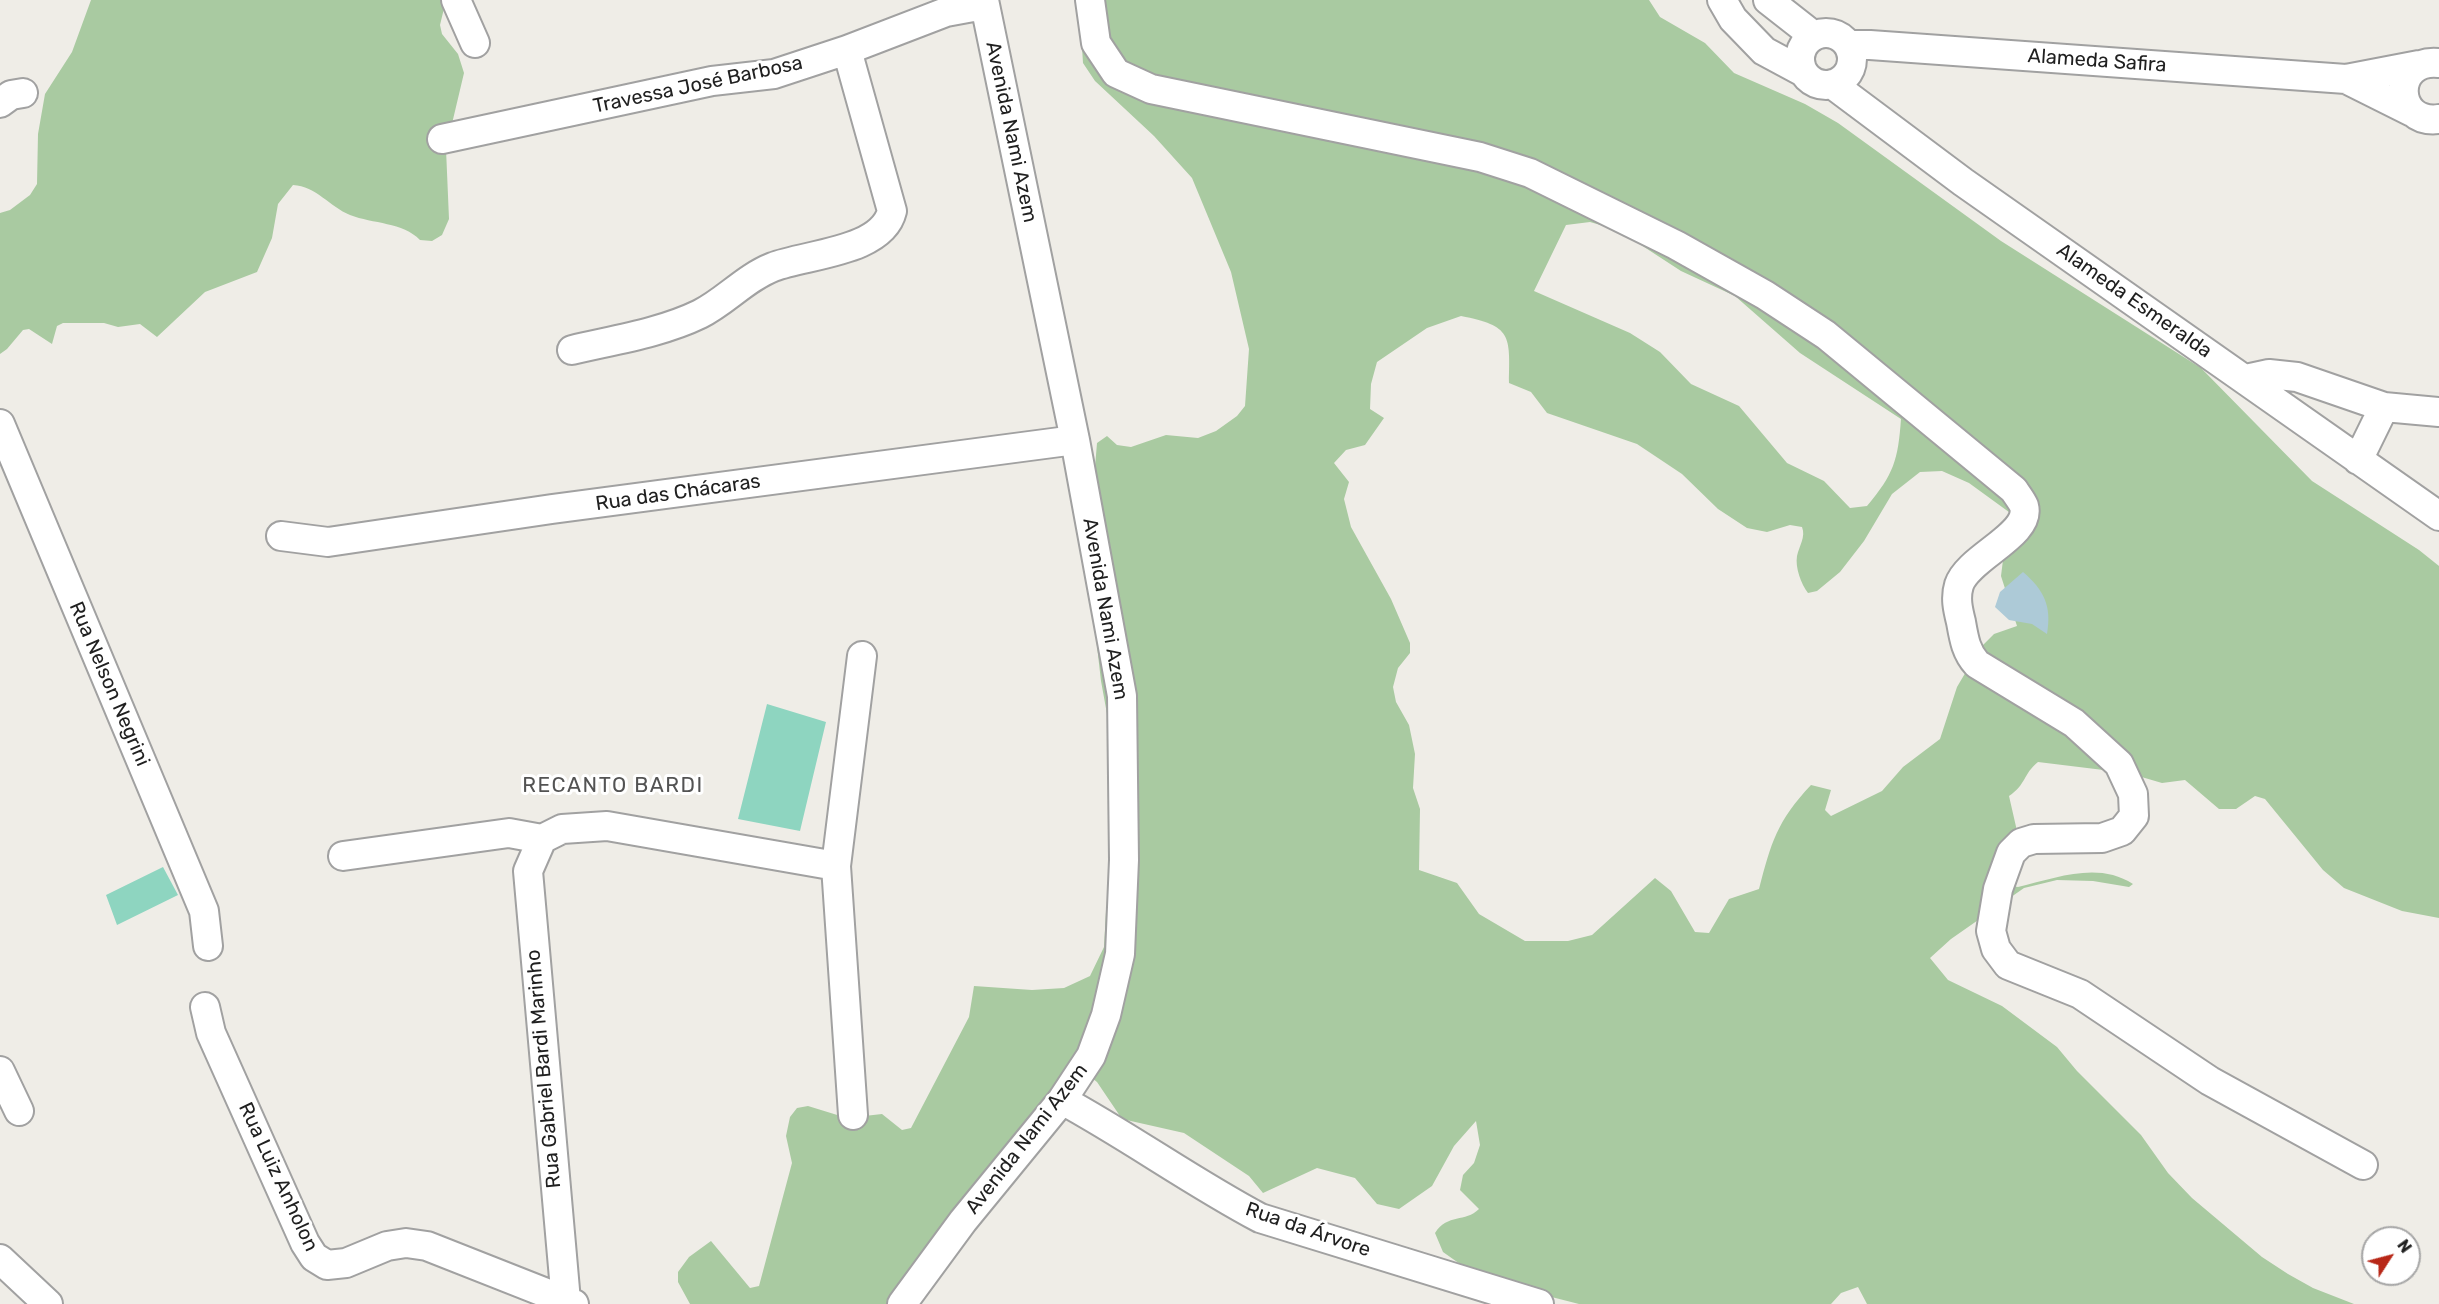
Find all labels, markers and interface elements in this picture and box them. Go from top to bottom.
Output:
street label: Avenida Nami Azem [980,39,1042,225]
street label: Alameda Safira [2027,44,2167,78]
street label: Travessa José Barbosa [591,51,805,119]
street label: Alameda Esmeralda [2052,238,2216,364]
street label: Rua das Chácaras [594,470,762,516]
street label: Avenida Nami Azem [1077,516,1133,702]
street label: Rua Nelson Negrini [64,598,154,770]
district label: RECANTO BARDI [522,773,704,799]
street label: Rua Gabriel Bardi Marinho [522,949,566,1189]
street label: Avenida Nami Azem [961,1059,1093,1219]
street label: Rua Luiz Anholon [233,1099,323,1255]
street label: Rua da Árvore [1242,1197,1374,1263]
north arrow [2361,1226,2421,1286]
text: N [2393,1236,2415,1257]

